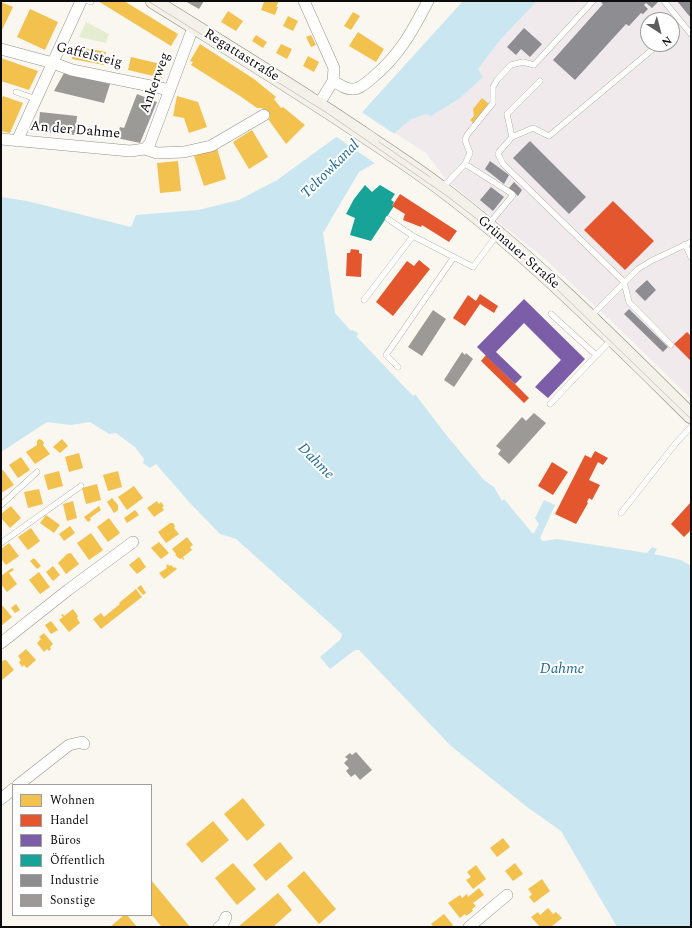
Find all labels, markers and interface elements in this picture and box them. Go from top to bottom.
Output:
north arrow [640,12,680,52]
street label: Regattastraße [200,26,282,86]
text: N [658,32,675,51]
street label: Gaffelsteig [54,40,124,72]
street label: Ankerweg [137,50,175,116]
street label: An der Dahme [29,119,121,143]
water label: Teltowkanal [298,137,364,203]
street label: Grünauer Straße [474,213,562,293]
water label: Dahme [293,440,337,484]
water label: Dahme [540,661,584,679]
legend [12,784,152,916]
text: Wohnen [50,791,95,810]
text: Handel [50,811,89,830]
text: Büros [50,831,81,850]
text: Öffentlich [50,851,105,870]
text: Industrie [50,871,99,890]
text: Sonstige [50,891,95,910]

